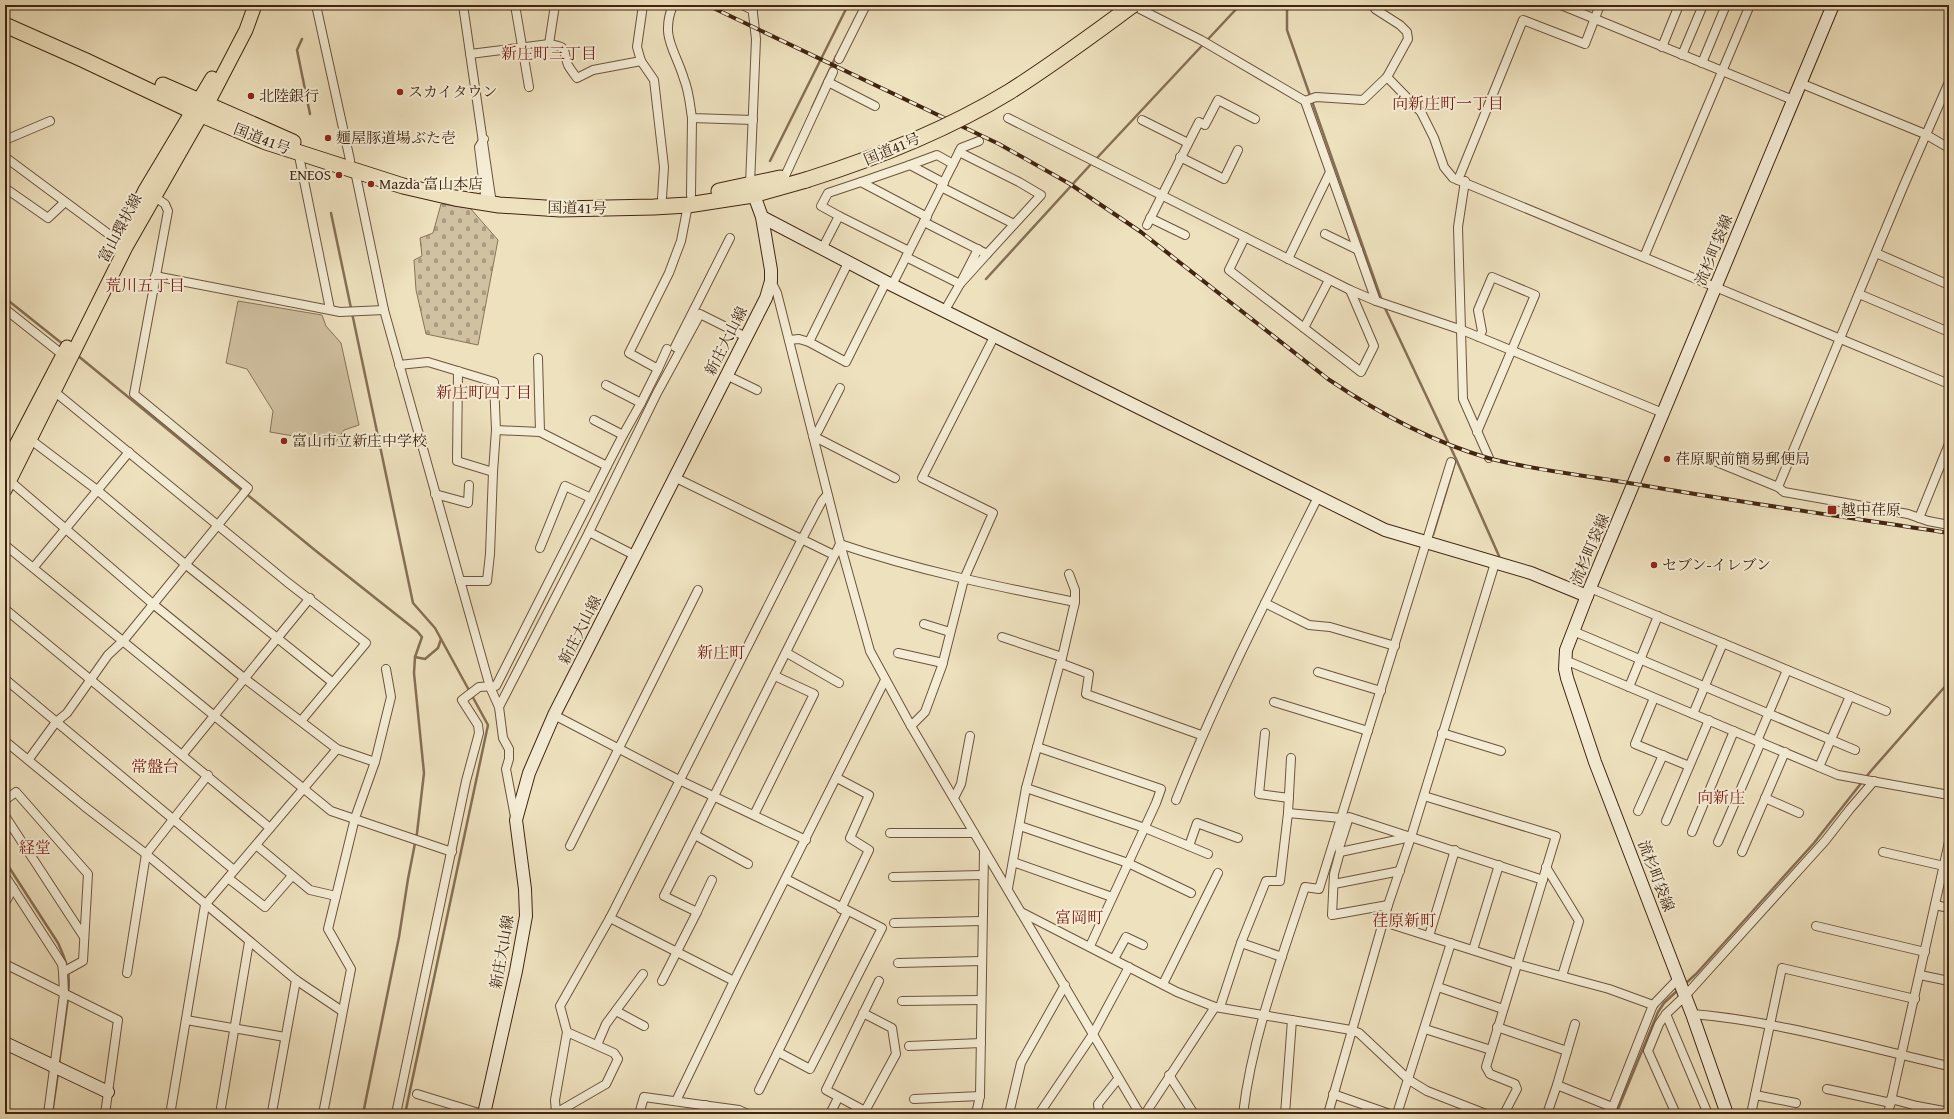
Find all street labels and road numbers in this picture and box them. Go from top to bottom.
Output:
street label: 国道41号 [231,118,294,159]
street label: 国道41号 [860,127,923,170]
street label: 富山環状線 [93,190,146,266]
street label: 国道41号 [547,196,607,219]
street label: 流杉町袋線 [1690,211,1737,289]
street label: 新庄大山線 [699,303,752,379]
street label: 流杉町袋線 [1565,510,1614,587]
street label: 新庄大山線 [553,592,606,668]
street label: 流杉町袋線 [1633,837,1680,915]
street label: 新庄大山線 [485,913,518,991]

